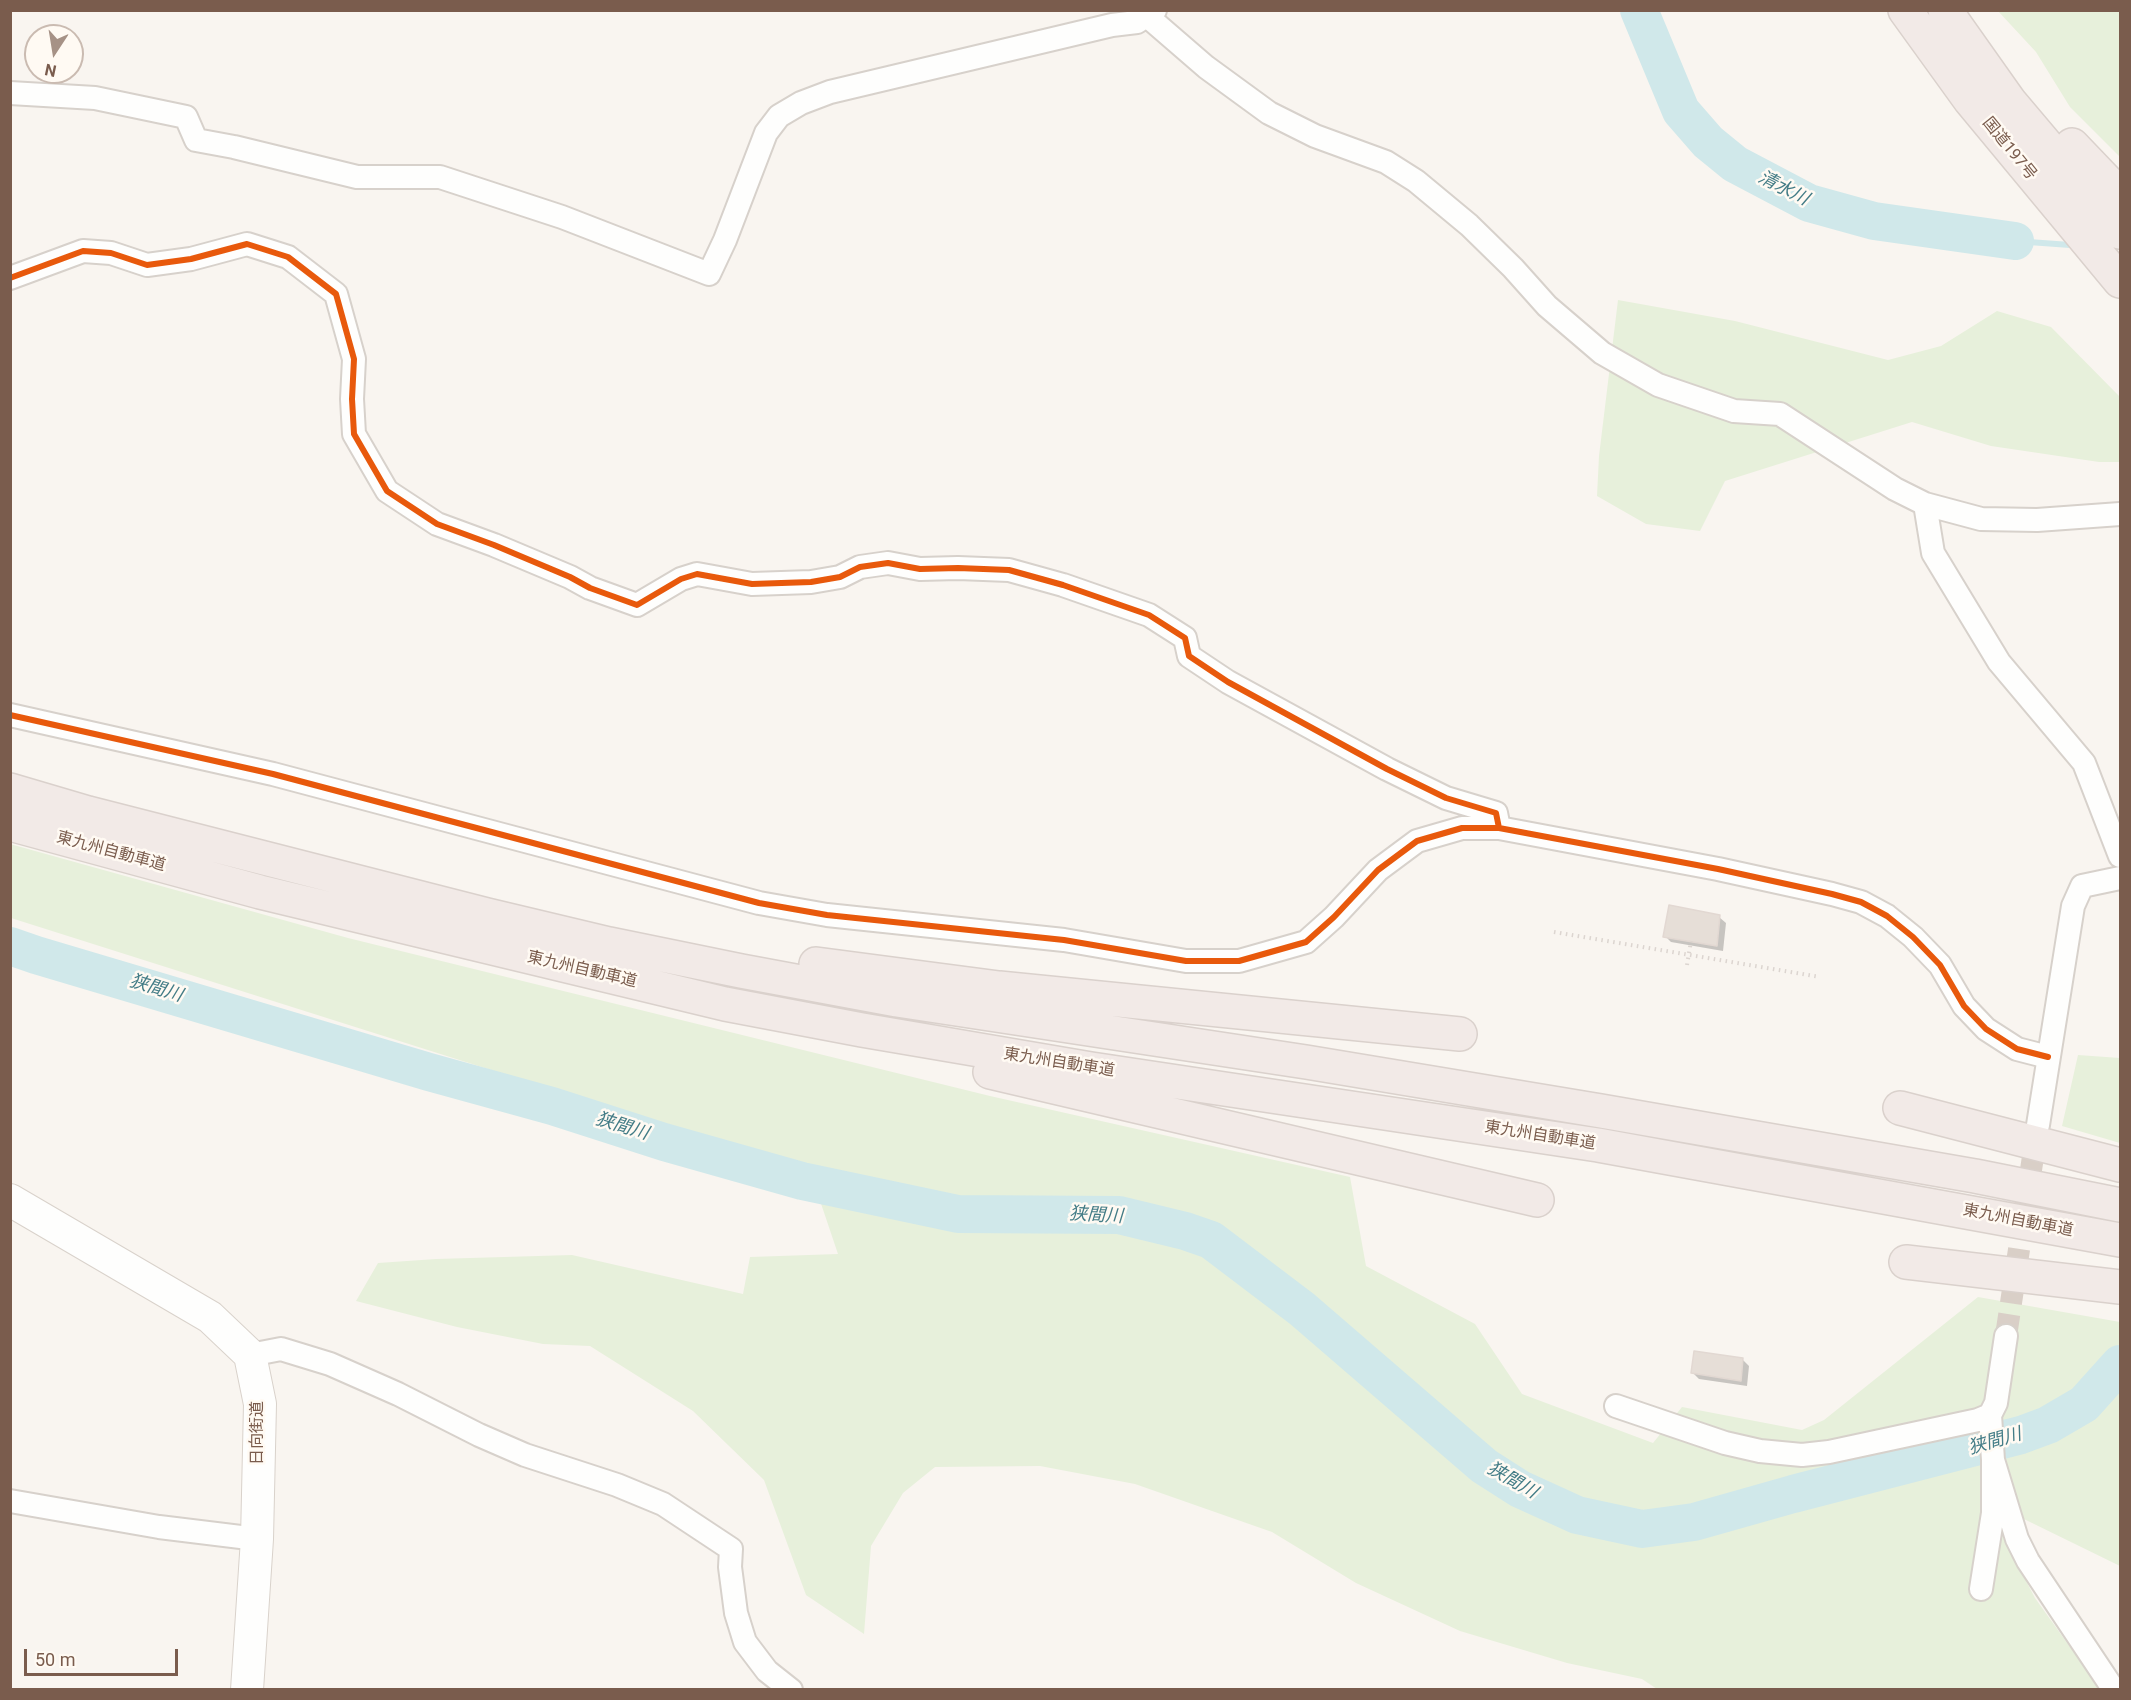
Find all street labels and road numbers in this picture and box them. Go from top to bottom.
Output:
street label: 国道197号 [1978,114,2040,184]
street label: 東九州自動車道 [54,828,168,876]
street label: 東九州自動車道 [525,948,639,992]
street label: 東九州自動車道 [1002,1045,1116,1081]
street label: 東九州自動車道 [1483,1118,1597,1154]
street label: 東九州自動車道 [1961,1201,2075,1241]
street label: 日向街道 [248,1401,268,1465]

